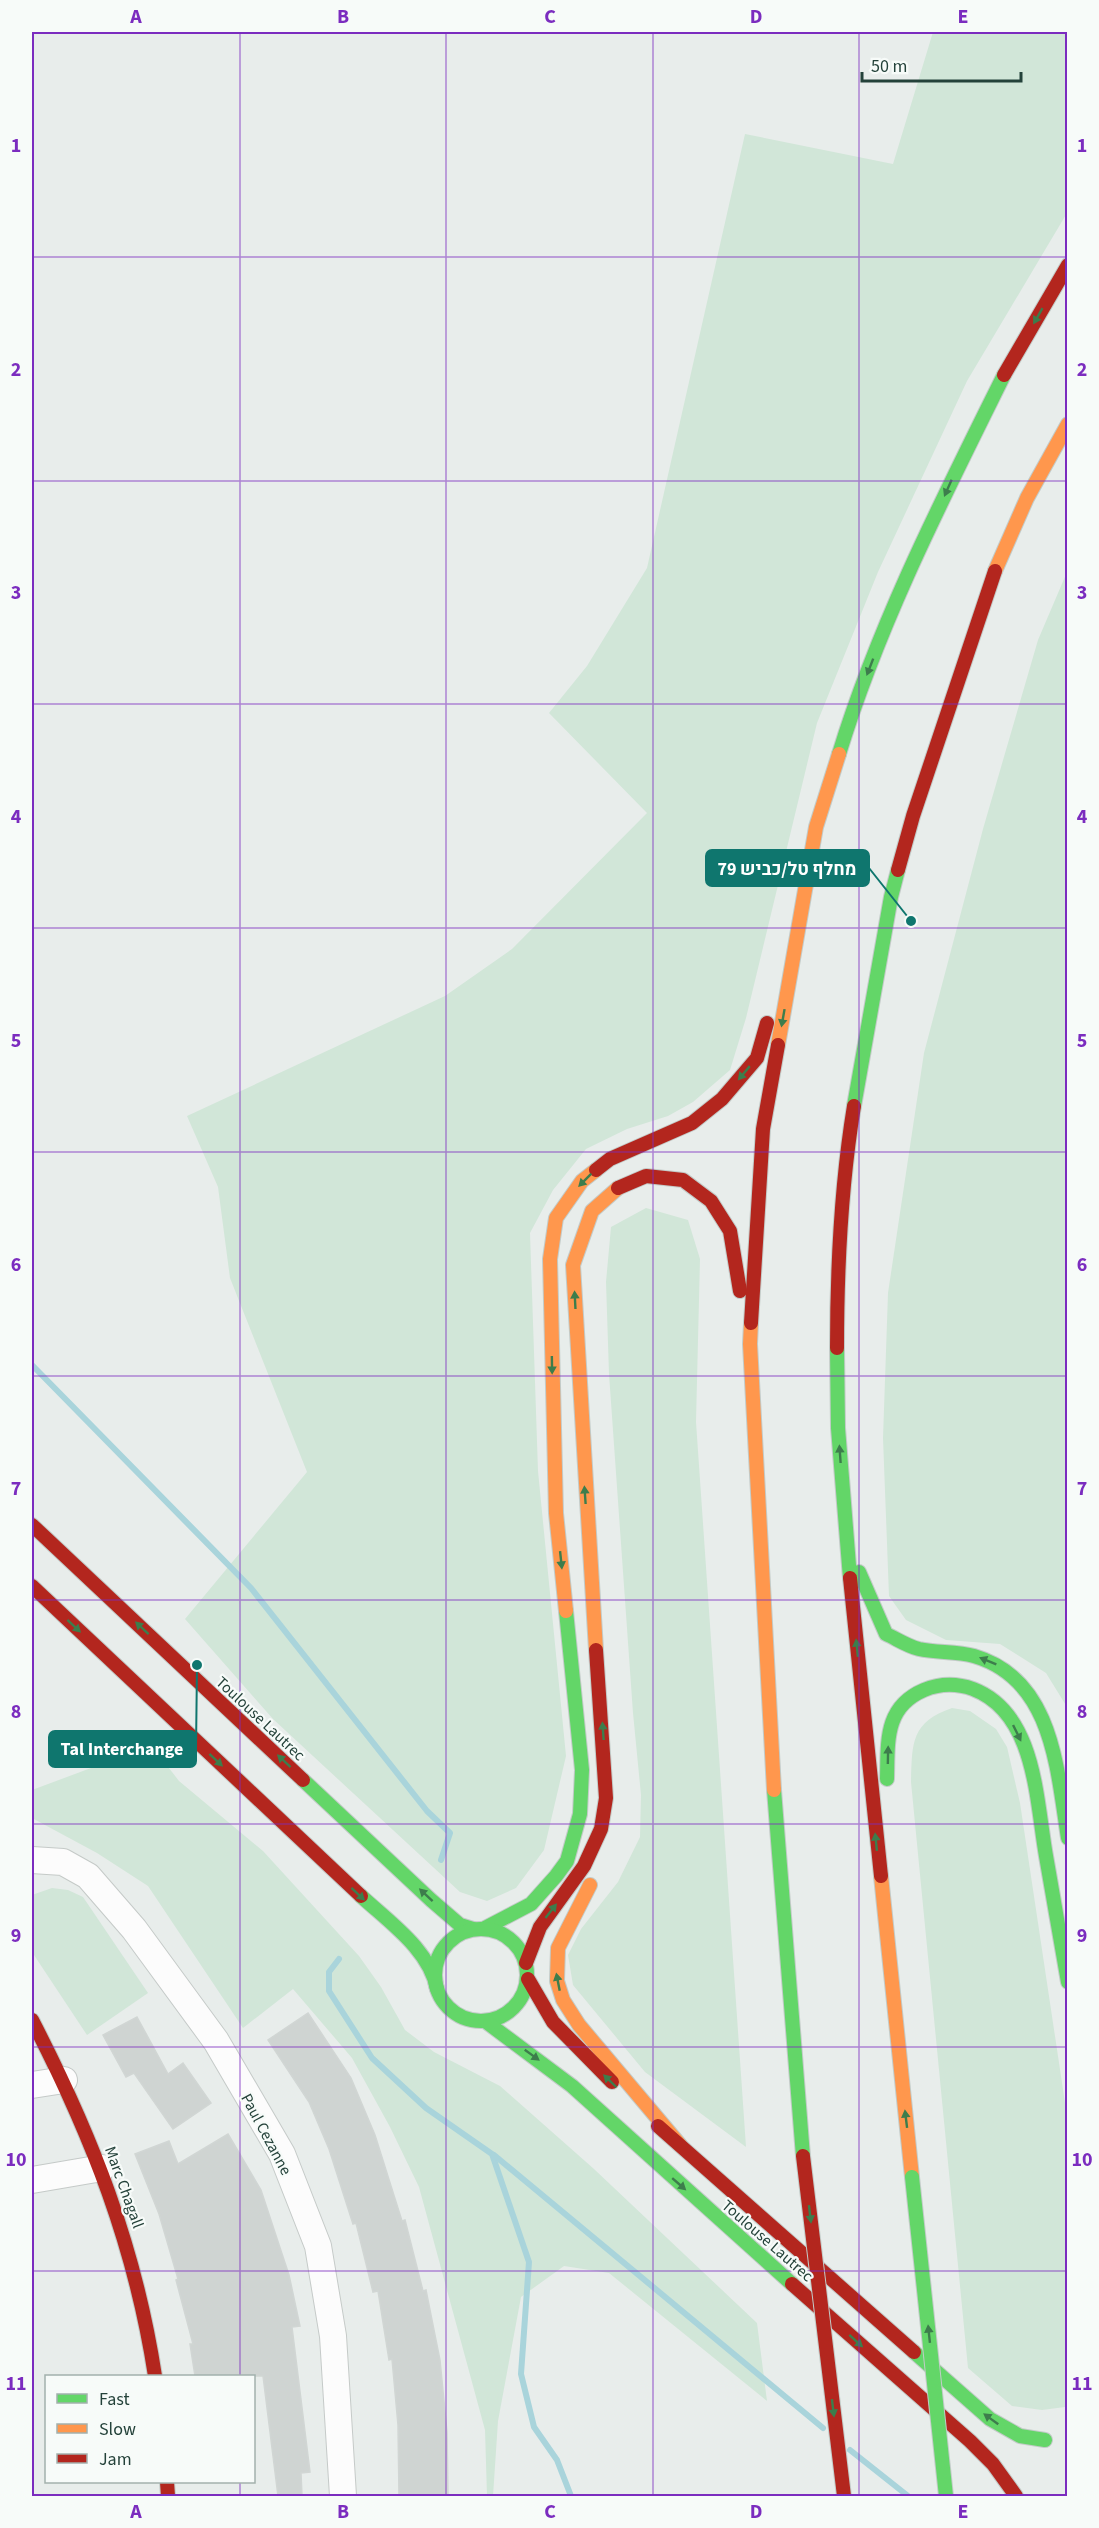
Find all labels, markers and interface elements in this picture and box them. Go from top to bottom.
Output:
text: A [129,3,142,31]
text: B [337,3,349,31]
text: C [544,3,556,31]
text: D [750,3,762,31]
text: E [958,3,968,31]
scale bar [862,45,1021,83]
text: 50 m [871,54,907,79]
text: 1 [11,132,21,160]
text: 1 [1077,132,1087,160]
one-way arrow [1033,308,1043,325]
text: 2 [11,356,21,384]
text: 2 [1077,356,1087,384]
one-way arrow [943,480,953,498]
text: 3 [11,579,21,607]
text: 3 [1077,579,1087,607]
one-way arrow [865,658,874,676]
text: 4 [11,803,22,831]
text: 4 [1077,803,1088,831]
callout: מחלף טל/כביש 79 [706,850,869,886]
text: מחלף טל/כביש 79 [717,857,857,882]
one-way arrow [778,1009,787,1028]
text: 5 [11,1027,21,1055]
text: 5 [1077,1027,1087,1055]
one-way arrow [738,1065,751,1080]
one-way arrow [578,1173,592,1187]
text: 6 [11,1251,21,1279]
text: 6 [1077,1251,1087,1279]
one-way arrow [570,1291,579,1310]
one-way arrow [547,1355,557,1374]
one-way arrow [835,1444,844,1463]
text: 7 [11,1475,21,1503]
text: 7 [1077,1475,1087,1503]
one-way arrow [580,1485,590,1504]
one-way arrow [556,1550,566,1569]
one-way arrow [67,1619,81,1633]
one-way arrow [134,1621,149,1635]
one-way arrow [852,1638,862,1657]
one-way arrow [979,1656,997,1665]
street label: Toulouse Lautrec [211,1672,310,1766]
text: 8 [11,1698,21,1726]
text: 8 [1077,1698,1087,1726]
one-way arrow [598,1722,608,1741]
one-way arrow [1013,1724,1022,1741]
callout: Tal Interchange [49,1731,196,1767]
text: Tal Interchange [61,1737,183,1762]
one-way arrow [883,1746,893,1765]
one-way arrow [209,1753,224,1767]
one-way arrow [277,1755,291,1769]
one-way arrow [871,1832,881,1851]
one-way arrow [351,1886,365,1900]
one-way arrow [418,1888,433,1902]
one-way arrow [545,1903,557,1918]
text: 9 [11,1922,21,1950]
text: 9 [1077,1922,1087,1950]
one-way arrow [553,1972,562,1991]
one-way arrow [525,2049,540,2061]
one-way arrow [603,2074,617,2088]
street label: Paul Cezanne [235,2090,297,2179]
one-way arrow [901,2110,910,2129]
street label: Marc Chagall [99,2143,149,2231]
text: 10 [5,2146,27,2174]
text: 10 [1071,2146,1093,2174]
one-way arrow [671,2177,686,2190]
street label: Toulouse Lautrec [717,2195,818,2287]
one-way arrow [805,2205,815,2224]
one-way arrow [924,2324,934,2343]
one-way arrow [849,2334,864,2348]
text: 11 [5,2370,27,2398]
text: 11 [1071,2370,1093,2398]
legend [45,2375,255,2483]
text: Fast [99,2387,130,2412]
one-way arrow [828,2398,838,2417]
one-way arrow [984,2413,1000,2425]
text: Slow [99,2417,136,2442]
text: Jam [99,2447,132,2472]
text: A [129,2498,142,2526]
text: B [337,2498,349,2526]
text: C [544,2498,556,2526]
text: D [750,2498,762,2526]
text: E [958,2498,968,2526]

